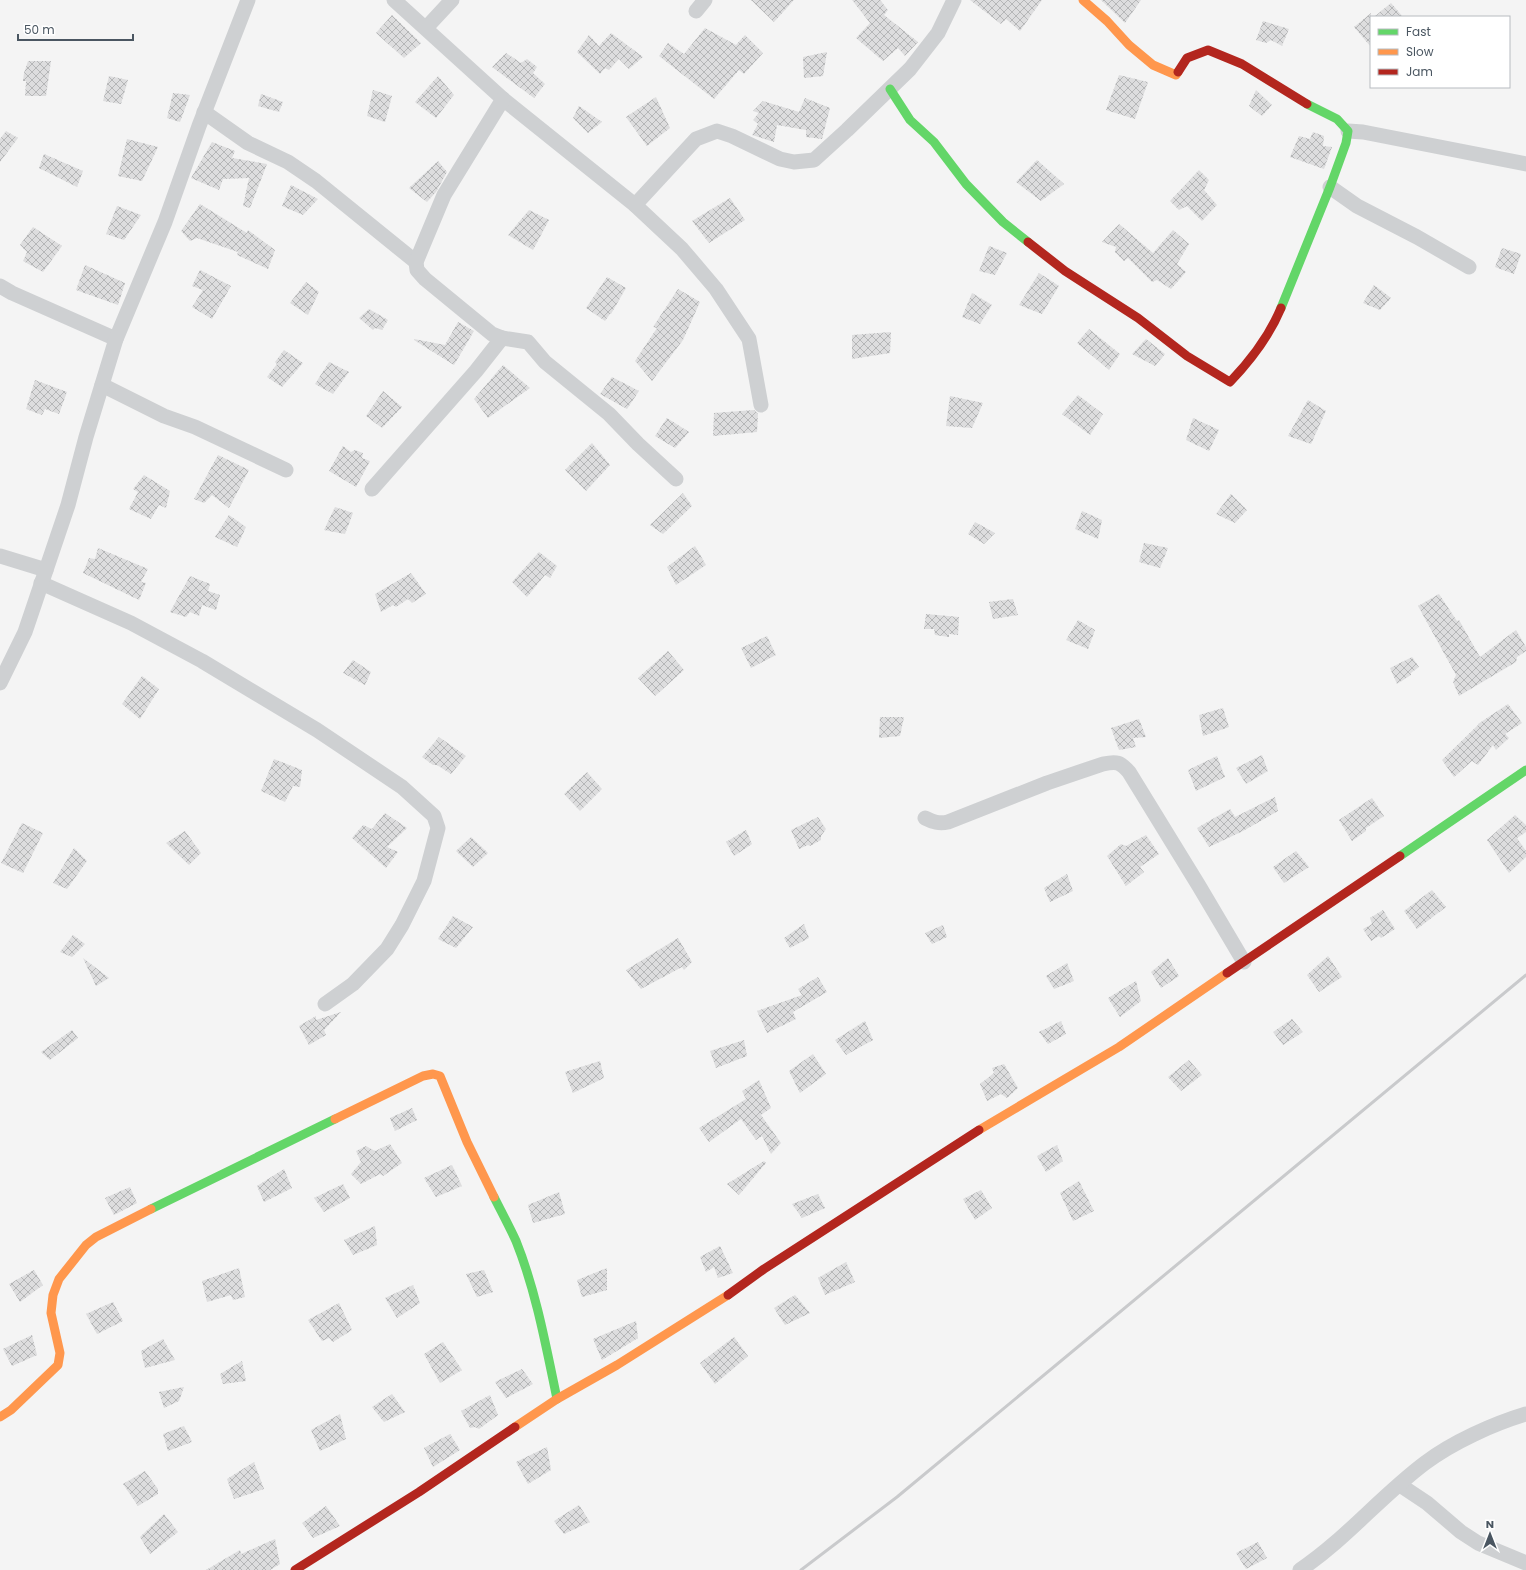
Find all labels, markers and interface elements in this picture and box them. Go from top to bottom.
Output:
scale bar [18,16,133,42]
legend [1370,16,1510,88]
text: 50 m [24,21,55,38]
text: Fast [1406,23,1431,40]
text: Slow [1406,43,1434,60]
text: Jam [1406,63,1433,80]
north arrow [1470,1514,1510,1554]
text: N [1486,1516,1494,1532]

